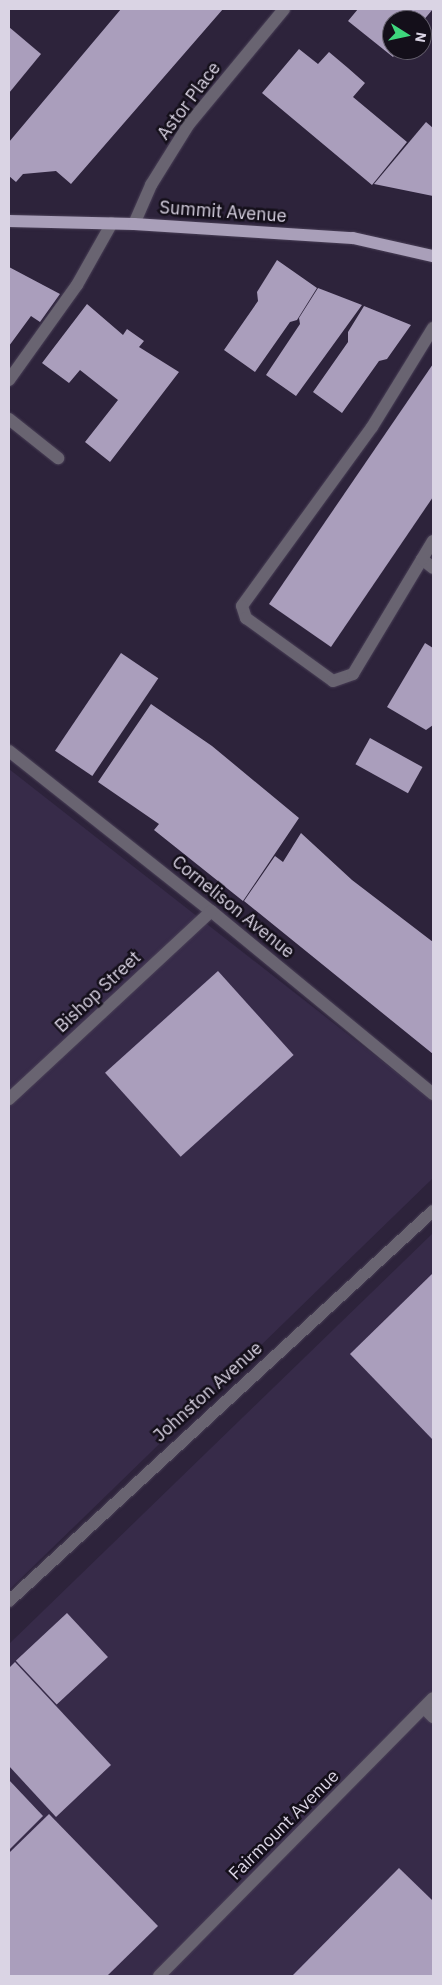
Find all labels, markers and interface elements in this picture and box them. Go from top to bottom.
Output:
north arrow [382,10,432,60]
text: N [411,31,431,44]
street label: Astor Place [153,58,225,144]
street label: Summit Avenue [159,197,287,227]
street label: Cornelison Avenue [168,851,298,963]
street label: Bishop Street [51,947,145,1037]
street label: Johnston Avenue [149,1337,267,1447]
street label: Fairmount Avenue [224,1765,344,1885]

